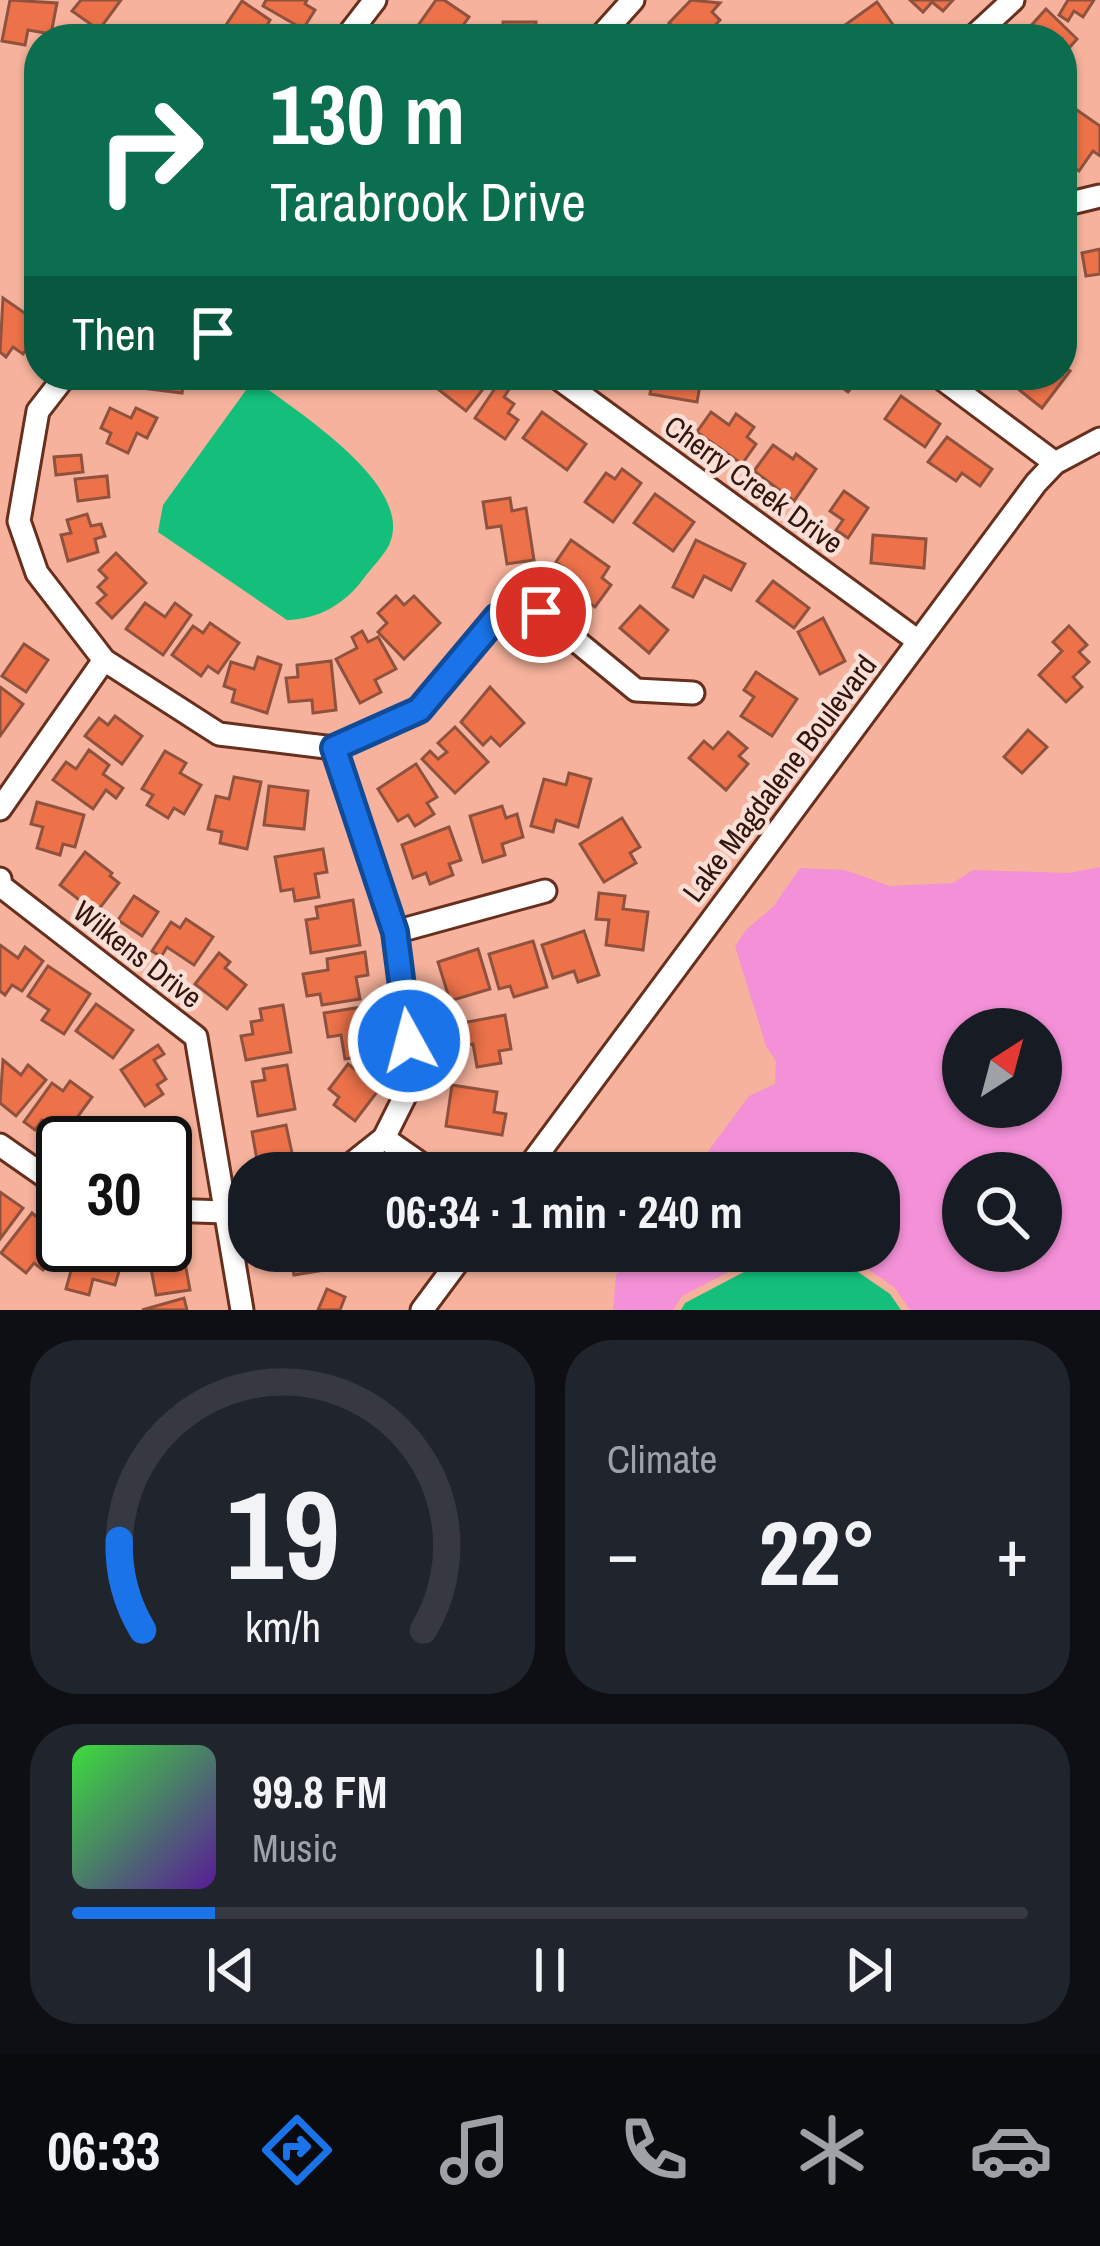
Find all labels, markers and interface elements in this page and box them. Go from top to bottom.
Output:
text: 130 m [270,57,465,170]
icon: right [72,72,228,228]
text: Tarabrook Drive [270,165,586,238]
icon: arrive [180,300,246,366]
text: Then [72,303,156,364]
street label: Cherry Creek Drive [657,406,851,562]
pin [490,561,592,663]
icon: arrive [508,579,574,645]
street label: Lake Magdalene Boulevard [673,646,885,910]
street label: Wilkens Drive [65,891,211,1017]
position arrow [346,978,472,1104]
north arrow [942,1008,1062,1128]
map controls [942,1008,1062,1272]
speed limit sign: 30 [36,1116,192,1272]
button: search [942,1152,1062,1272]
text: 06:34 · 1 min · 240 m [386,1181,742,1242]
text: Climate [607,1433,717,1485]
text: 19 [226,1450,339,1618]
text: 22° [758,1492,877,1613]
text: − [607,1508,639,1597]
text: + [996,1508,1028,1597]
text: km/h [244,1598,321,1655]
text: 99.8 FM [252,1761,387,1822]
text: Music [252,1822,337,1874]
icon: previous [198,1937,264,2003]
icon: pause [517,1937,583,2003]
icon: next [836,1937,902,2003]
icon: directions [255,2108,339,2192]
icon: music [433,2108,517,2192]
icon: phone [612,2108,696,2192]
icon: climate [790,2108,874,2192]
icon: car [969,2108,1053,2192]
text: 06:33 [47,2114,160,2187]

